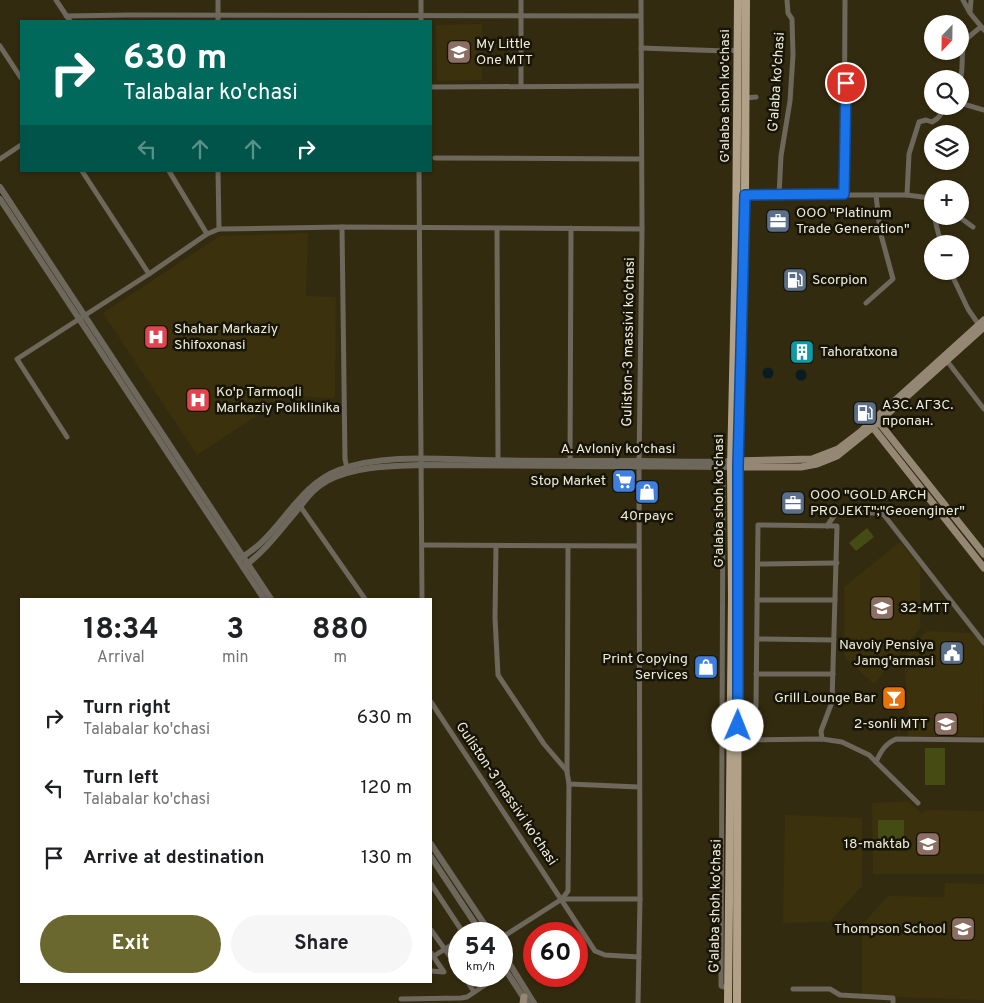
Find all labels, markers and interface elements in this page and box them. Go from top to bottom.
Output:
north arrow [924,15,969,60]
map controls [924,15,969,280]
street label: G'alaba shoh ko'chasi [717,29,734,163]
street label: G'alaba ko'chasi [765,32,789,132]
place label: My Little One MTT [476,36,533,69]
text: 630 m [123,37,227,81]
school or university icon: My Little One MTT [446,39,472,65]
icon: right [40,40,105,105]
pin [825,62,867,104]
icon: arrive [832,69,860,97]
button: search [924,70,969,115]
text: Talabalar ko'chasi [123,80,298,107]
button: layers [924,125,969,170]
icon: left [133,135,161,163]
icon: ahead [186,135,214,163]
icon: ahead [239,135,267,163]
icon: right [292,135,320,163]
button: + [924,180,969,225]
place label: OOO "Platinum Trade Generation" [796,205,910,238]
office icon: OOO "Platinum Trade Generation" [765,208,791,234]
button: − [924,235,969,280]
street label: Guliston-3 massivi ko'chasi [619,257,639,427]
fuel station icon: Scorpion [782,267,808,293]
place label: Scorpion [812,272,867,289]
place label: Shahar Markaziy Shifoxonasi [174,321,278,354]
hospital icon: Shahar Markaziy Shifoxonasi [143,324,169,350]
building icon: Tahoratxona [789,339,815,365]
place label: Tahoratxona [820,344,898,361]
place label: Ko'p Tarmoqli Markaziy Poliklinika [216,384,340,417]
hospital icon: Ko'p Tarmoqli Markaziy Poliklinika [185,387,211,413]
place label: АЗС. АГЗС. пропан. [882,397,953,430]
fuel station icon: АЗС. АГЗС. пропан. [852,400,878,426]
street label: G'alaba shoh ko'chasi [711,434,728,568]
street label: A. Avloniy ko'chasi [560,441,676,458]
supermarket icon: Stop Market [611,468,637,494]
place label: Stop Market [530,473,606,490]
shop icon: 40граус [634,479,660,505]
place label: ООО "GOLD ARCH PROJEKT";"Geoenginer" [810,487,965,520]
office icon: ООО "GOLD ARCH PROJEKT";"Geoenginer" [780,490,806,516]
place label: 40граус [620,508,674,525]
school or university icon: 32-MTT [869,595,895,621]
place label: 32-MTT [900,600,950,617]
text: 18:34 [83,612,159,649]
text: 3 [226,612,244,649]
text: 880 [312,612,369,649]
place label: Navoiy Pensiya Jamg'armasi [839,637,934,670]
public building icon: Navoiy Pensiya Jamg'armasi [939,640,965,666]
text: Arrival [97,648,145,668]
text: min [222,648,249,668]
text: m [333,648,347,668]
place label: Print Copying Services [602,651,688,684]
shop icon: Print Copying Services [693,654,719,680]
bar icon: Grill Lounge Bar [881,685,907,711]
place label: Grill Lounge Bar [774,690,877,707]
text: Turn right [83,696,171,720]
position arrow [711,699,763,751]
icon: right [40,704,68,732]
text: 630 m [357,706,412,730]
school or university icon: 2-sonli MTT [933,711,959,737]
place label: 2-sonli MTT [854,716,928,733]
street label: Guliston-3 massivi ko'chasi [452,719,560,869]
text: Talabalar ko'chasi [83,720,210,740]
text: Turn left [83,766,159,790]
icon: left [40,774,68,802]
text: 120 m [361,776,412,800]
text: Talabalar ko'chasi [83,790,210,810]
school or university icon: 18-maktab [915,831,941,857]
place label: 18-maktab [844,836,910,853]
street label: G'alaba shoh ko'chasi [706,839,726,973]
icon: arrive [40,844,68,872]
text: Arrive at destination [83,846,264,870]
text: 130 m [361,846,412,870]
button: Exit [40,915,221,973]
button: Share [231,915,412,973]
school or university icon: Thompson School [950,916,976,942]
place label: Thompson School [834,921,946,938]
speed limit sign: 60 [523,922,588,987]
text: 54 [465,932,496,964]
text: km/h [466,959,495,975]

